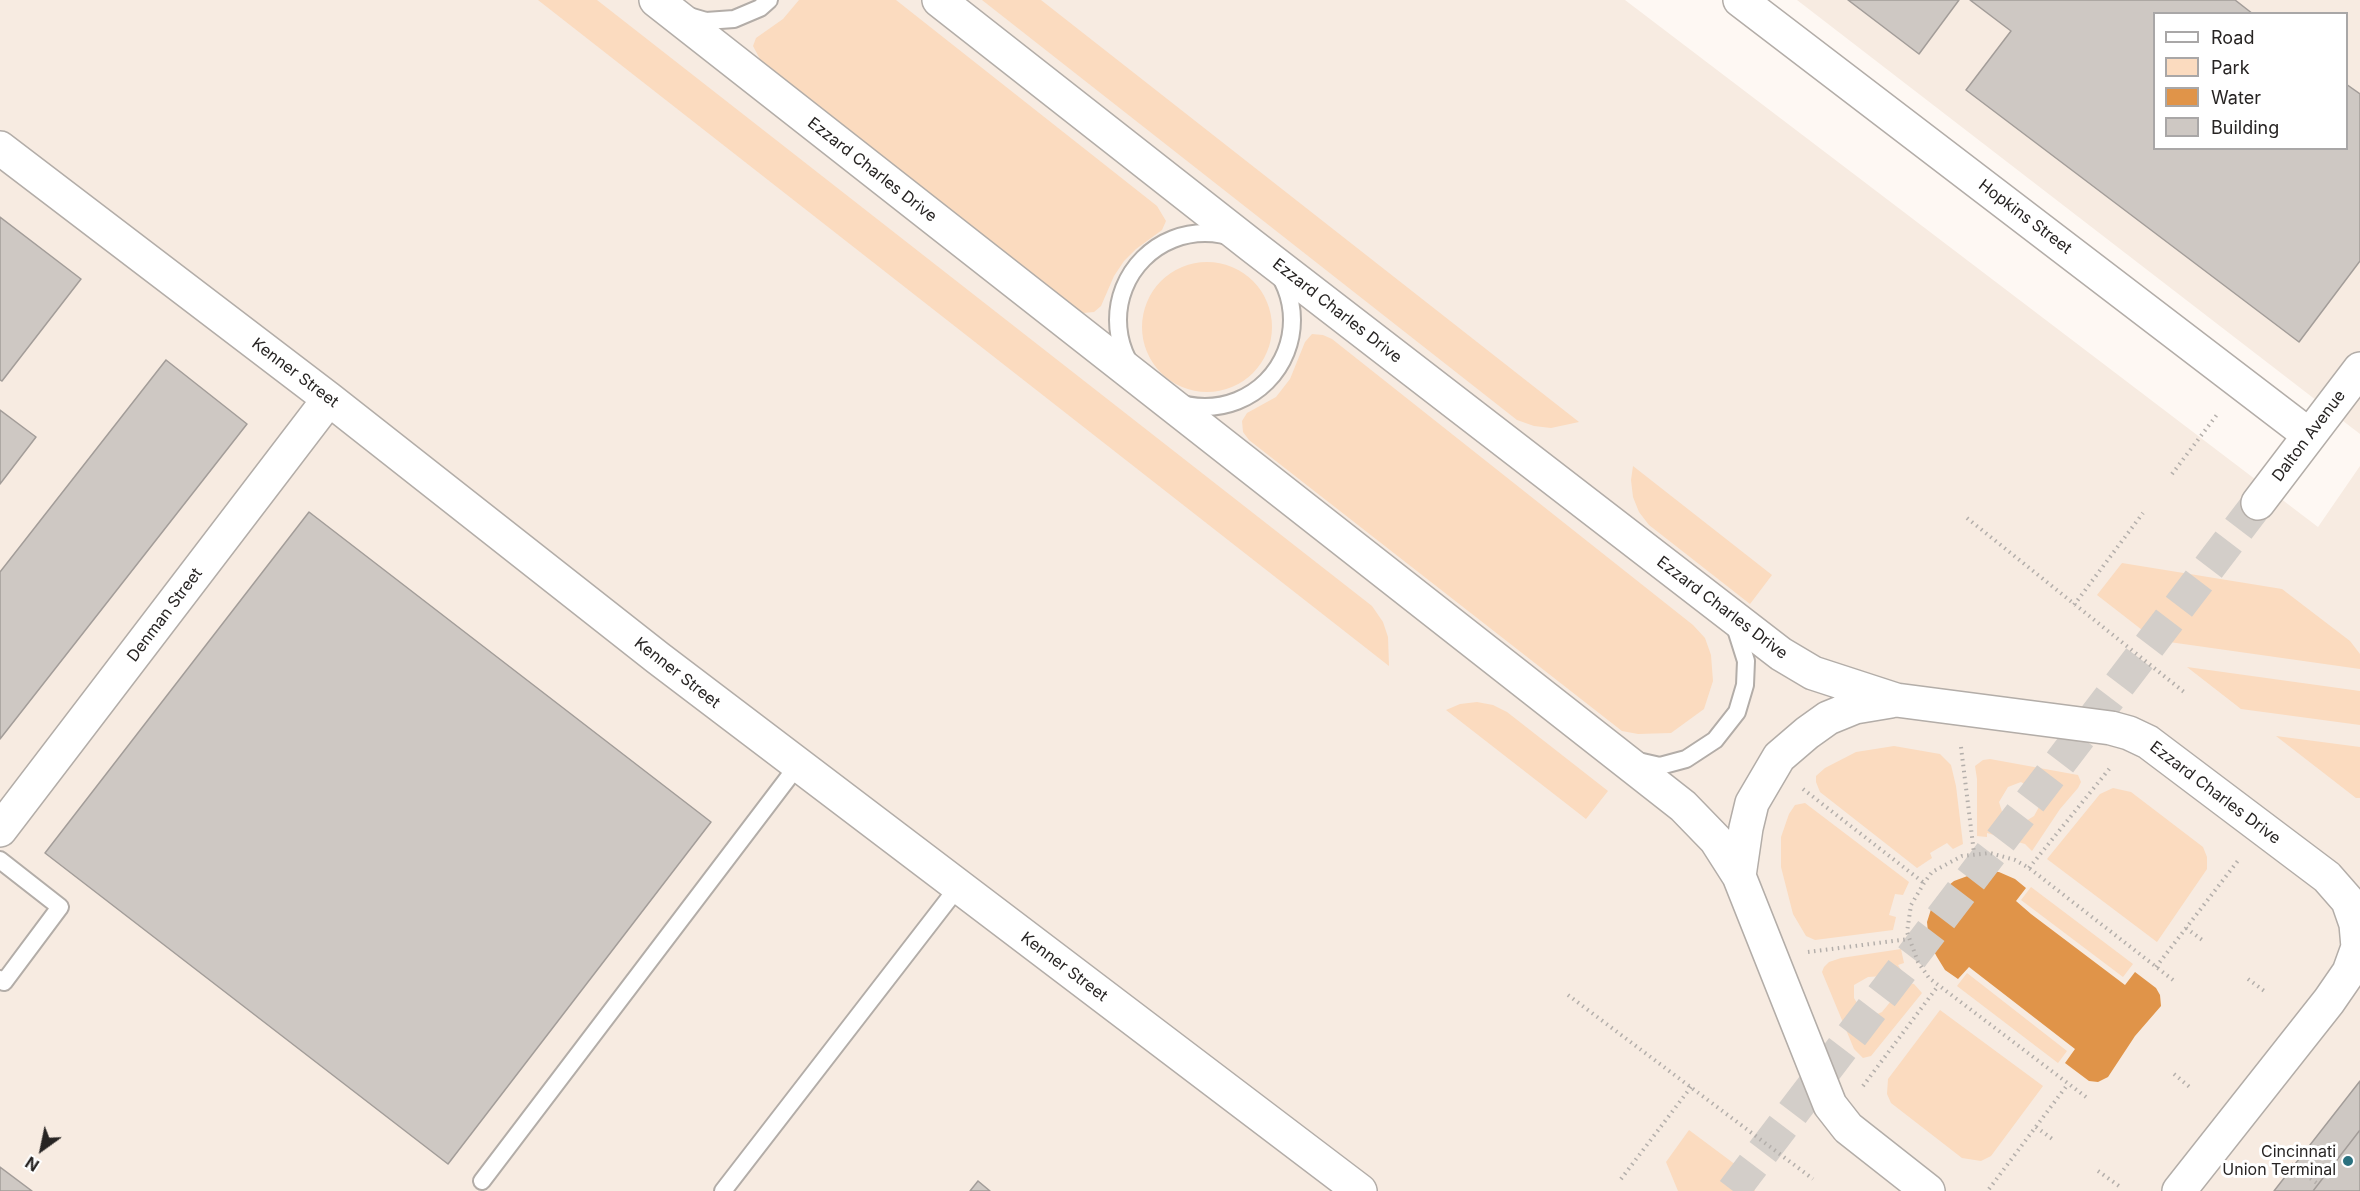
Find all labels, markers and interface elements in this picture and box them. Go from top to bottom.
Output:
legend [2153,12,2348,150]
text: Road [2211,27,2254,48]
text: Park [2211,57,2250,78]
text: Water [2211,87,2261,108]
street label: Ezzard Charles Drive [804,114,940,226]
text: Building [2211,117,2279,138]
street label: Hopkins Street [1975,176,2075,258]
street label: Ezzard Charles Drive [1269,255,1405,367]
street label: Kenner Street [248,334,342,412]
street label: Dalton Avenue [2268,387,2350,485]
street label: Ezzard Charles Drive [1653,553,1791,663]
street label: Denman Street [124,564,206,666]
street label: Kenner Street [630,634,724,712]
street label: Ezzard Charles Drive [2146,738,2284,848]
street label: Kenner Street [1017,928,1111,1006]
north arrow [12,1119,72,1179]
place label: Cincinnati Union Terminal [2222,1142,2336,1180]
text: N [22,1152,43,1176]
marker: Cincinnati Union Terminal [2341,1154,2355,1168]

